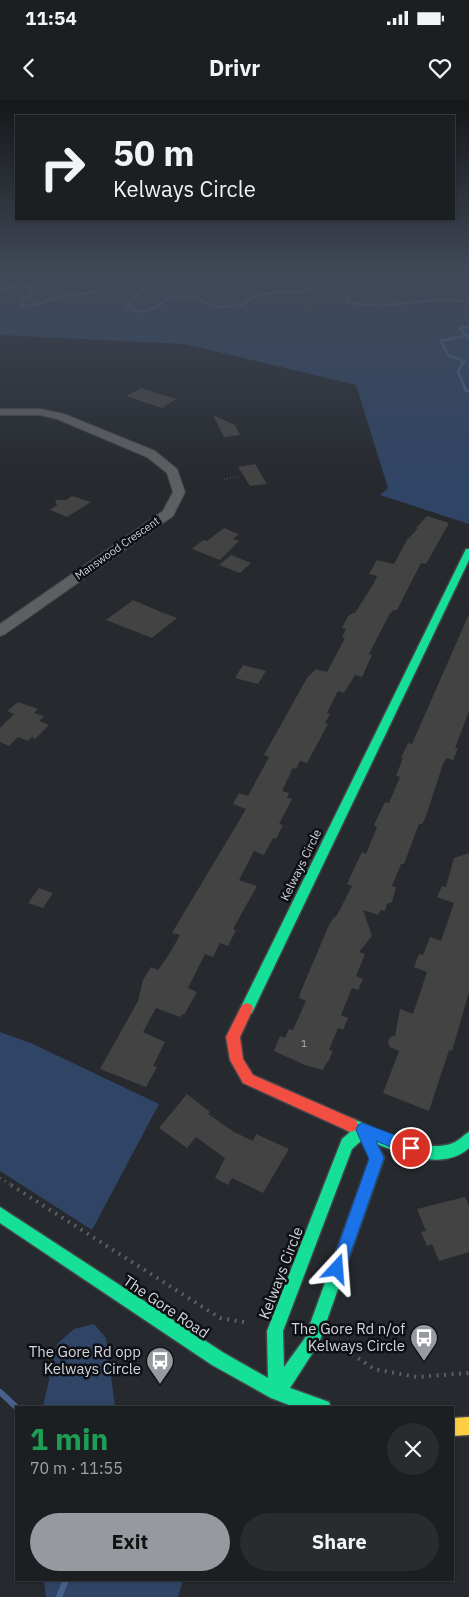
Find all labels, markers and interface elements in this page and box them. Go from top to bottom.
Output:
text: 11:54 [25,6,77,30]
text: Drivr [209,53,260,82]
icon: back [15,54,43,82]
icon: heart [426,54,454,82]
text: 50 m [113,130,195,176]
icon: right [30,135,95,200]
text: Kelways Circle [113,174,256,203]
street label: Manswood Crescent [72,514,162,582]
street label: Kelways Circle [277,826,325,903]
house number: 1 [301,1037,307,1050]
pin [390,1127,432,1169]
icon: arrive [397,1134,425,1162]
street label: Kelways Circle [254,1224,307,1322]
position arrow [310,1242,362,1294]
street label: The Gore Road [120,1271,213,1342]
place label: The Gore Rd n/of Kelways Circle [291,1319,405,1355]
bus stop icon: The Gore Rd n/of Kelways Circle [409,1323,439,1362]
place label: The Gore Rd opp Kelways Circle [29,1342,141,1378]
bus stop icon: The Gore Rd opp Kelways Circle [145,1346,175,1385]
text: 1 min [30,1419,108,1458]
button: close [387,1423,439,1475]
text: 70 m · 11:55 [30,1458,123,1478]
button: Exit [30,1513,230,1571]
button: Share [240,1513,439,1571]

